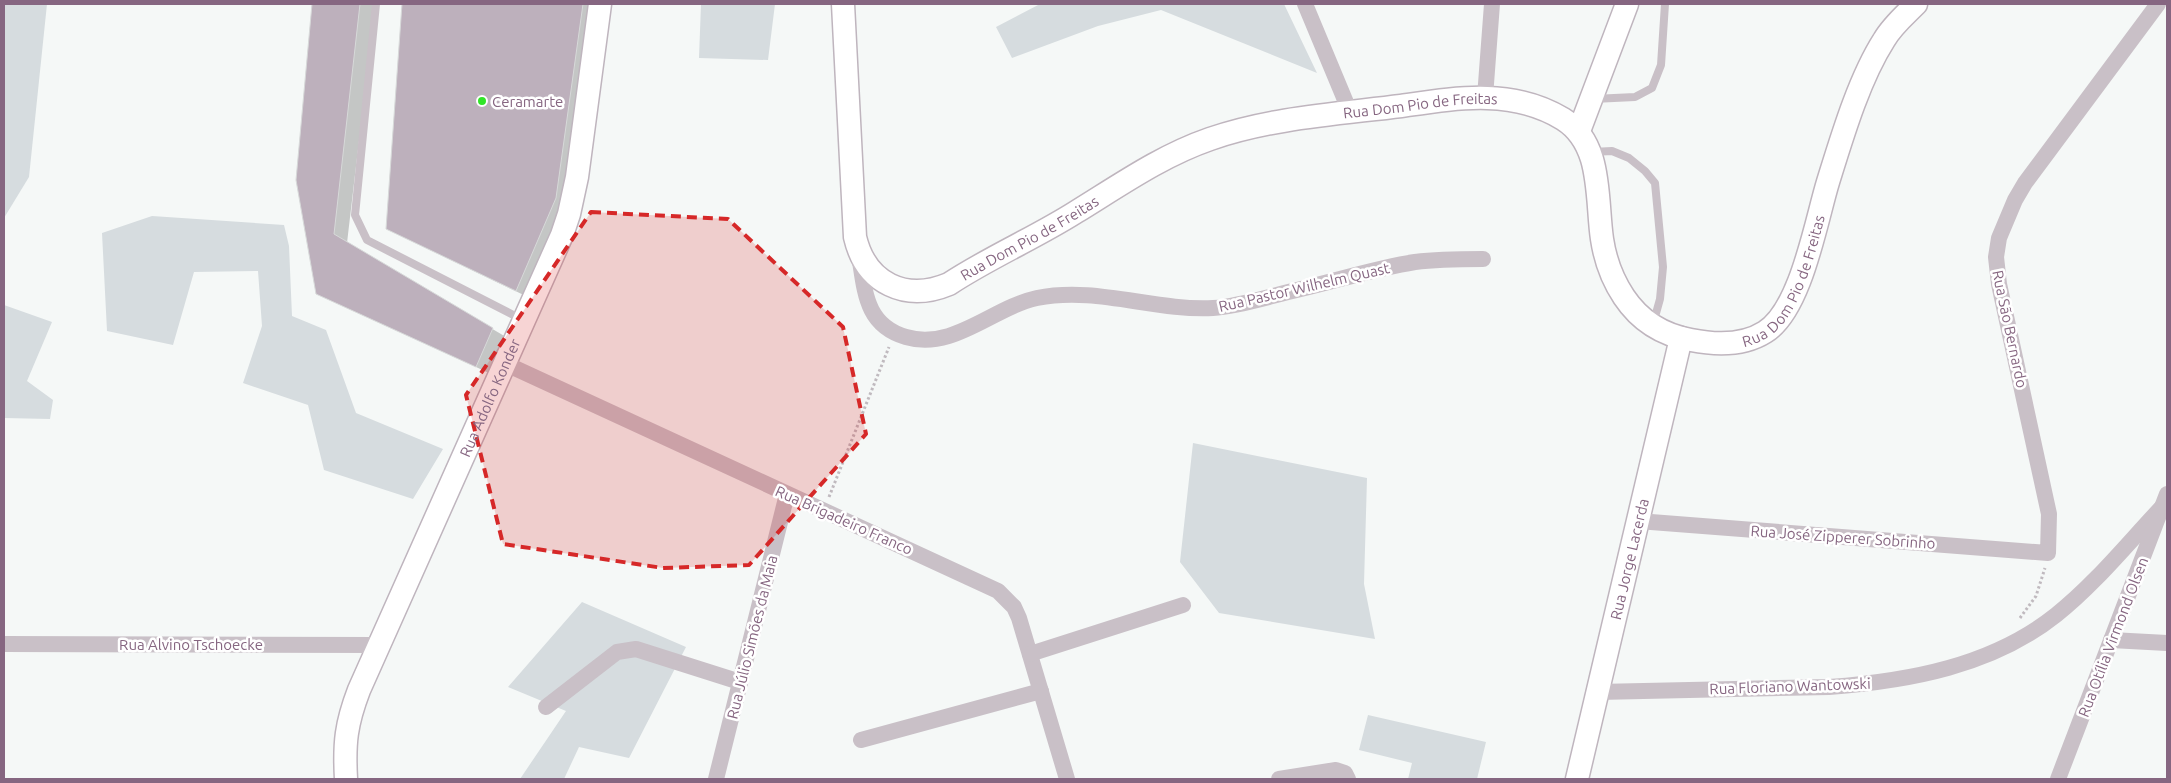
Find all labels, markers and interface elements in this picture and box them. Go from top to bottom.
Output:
street label: Rua Dom Pio de Freitas [1342,89,1498,121]
place label: Ceramarte [492,93,563,110]
marker: Ceramarte [476,95,488,107]
street label: Rua Dom Pio de Freitas [957,192,1101,283]
street label: Rua Dom Pio de Freitas [1740,213,1827,350]
street label: Rua Pastor Wilhelm Quast [1217,259,1391,315]
street label: Rua São Bernardo [1989,269,2031,389]
street label: Rua Adolfo Konder [456,336,523,459]
street label: Rua Brigadeiro Franco [773,482,915,558]
street label: Rua Jorge Lacerda [1606,497,1651,621]
street label: Rua José Zipperer Sobrinho [1750,522,1936,552]
street label: Rua Júlio Simões da Maia [723,553,781,721]
street label: Rua Otília Virmond Olsen [2075,555,2151,719]
street label: Rua Alvino Tschoecke [119,636,263,653]
street label: Rua Floriano Wantowski [1709,675,1871,697]

